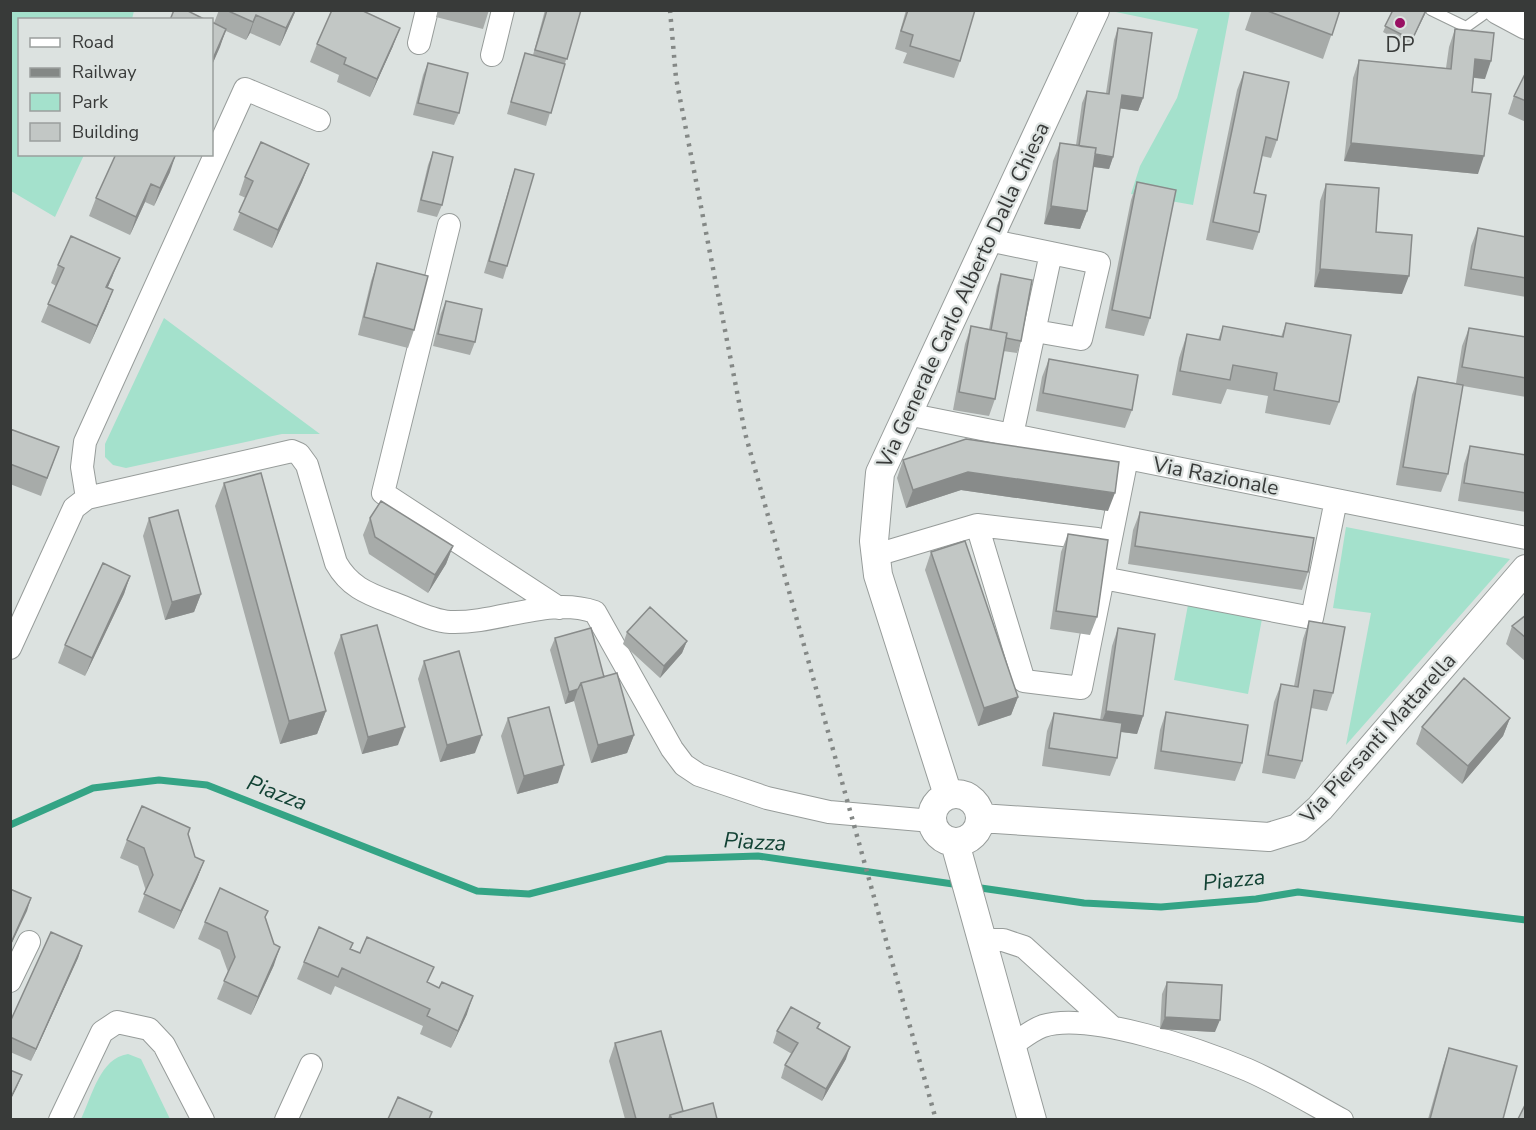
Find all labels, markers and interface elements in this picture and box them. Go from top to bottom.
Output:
marker: DP [1393,16,1407,30]
legend [18,18,213,156]
text: Road [72,30,114,54]
place label: DP [1386,31,1414,59]
text: Railway [72,60,137,84]
text: Park [72,90,109,114]
street label: Via Generale Carlo Alberto Dalla Chiesa [870,118,1056,473]
text: Building [72,120,139,144]
street label: Via Razionale [1150,450,1281,502]
street label: Via Piersanti Mattarella [1293,647,1462,830]
water label: Piazza [242,768,312,818]
water label: Piazza [723,825,787,859]
water label: Piazza [1201,862,1267,898]

